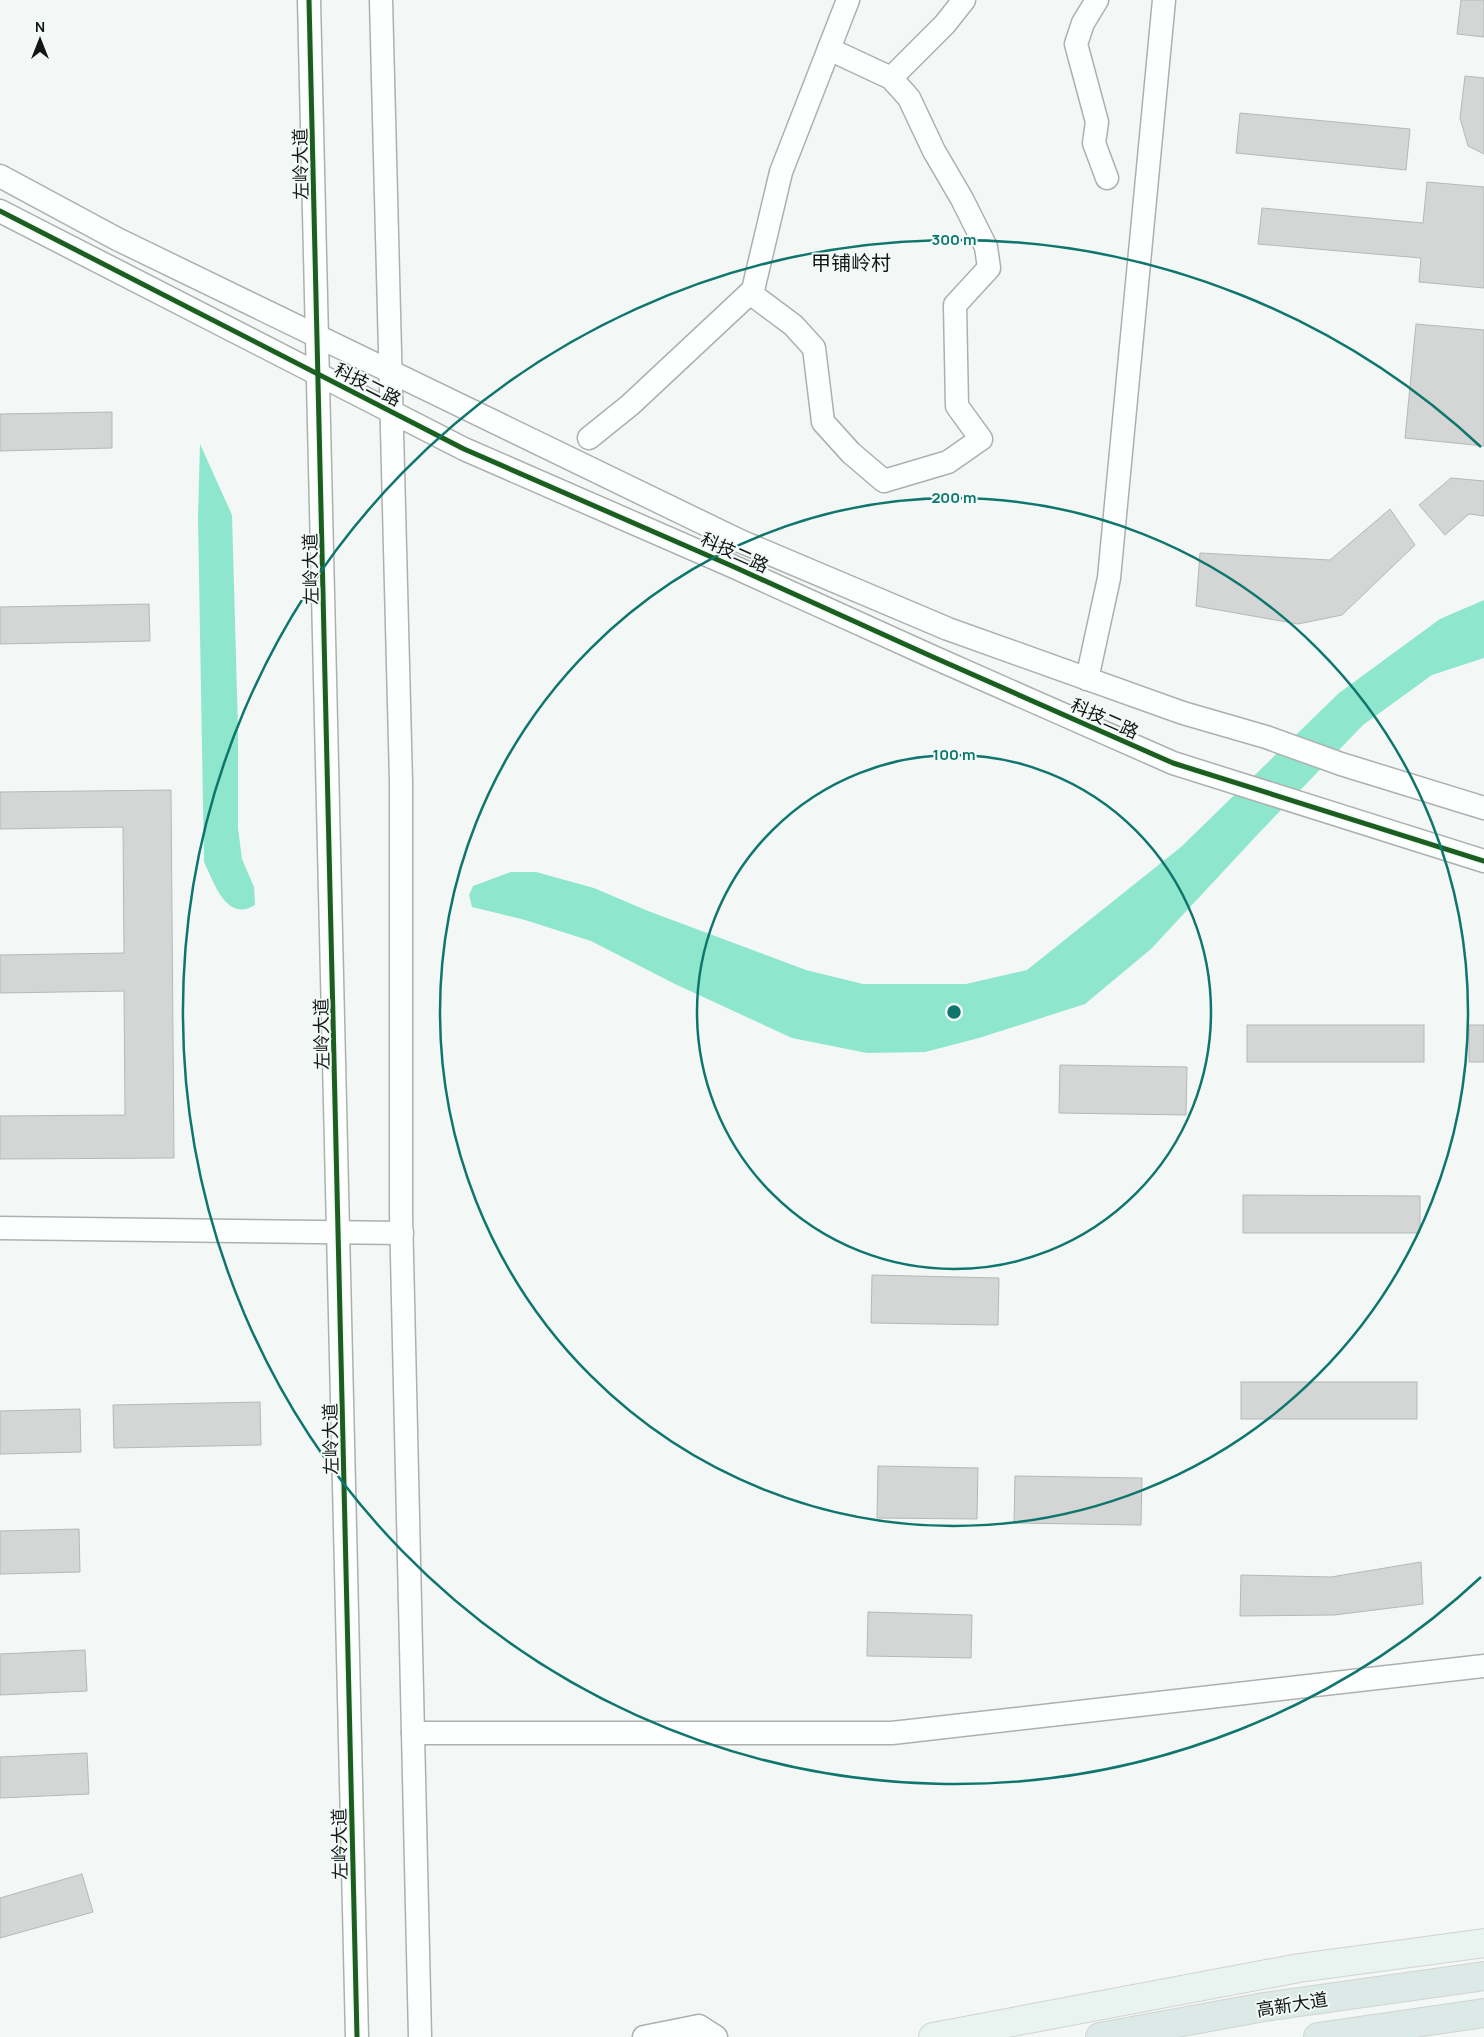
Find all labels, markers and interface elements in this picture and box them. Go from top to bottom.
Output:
north arrow [15,15,65,65]
text: N [35,17,45,36]
street label: 左岭大道 [287,128,313,200]
text: 300 m [932,229,976,250]
district label: 甲铺岭村 [811,249,891,276]
street label: 科技二路 [330,357,406,411]
text: 200 m [931,487,977,508]
street label: 科技二路 [697,526,773,578]
street label: 左岭大道 [297,533,323,605]
street label: 科技二路 [1067,692,1143,744]
text: 100 m [933,744,975,765]
street label: 左岭大道 [308,998,334,1070]
centre of rings [945,1003,963,1021]
street label: 左岭大道 [317,1403,343,1475]
street label: 左岭大道 [326,1808,352,1880]
street label: 高新大道 [1255,1987,1329,2021]

